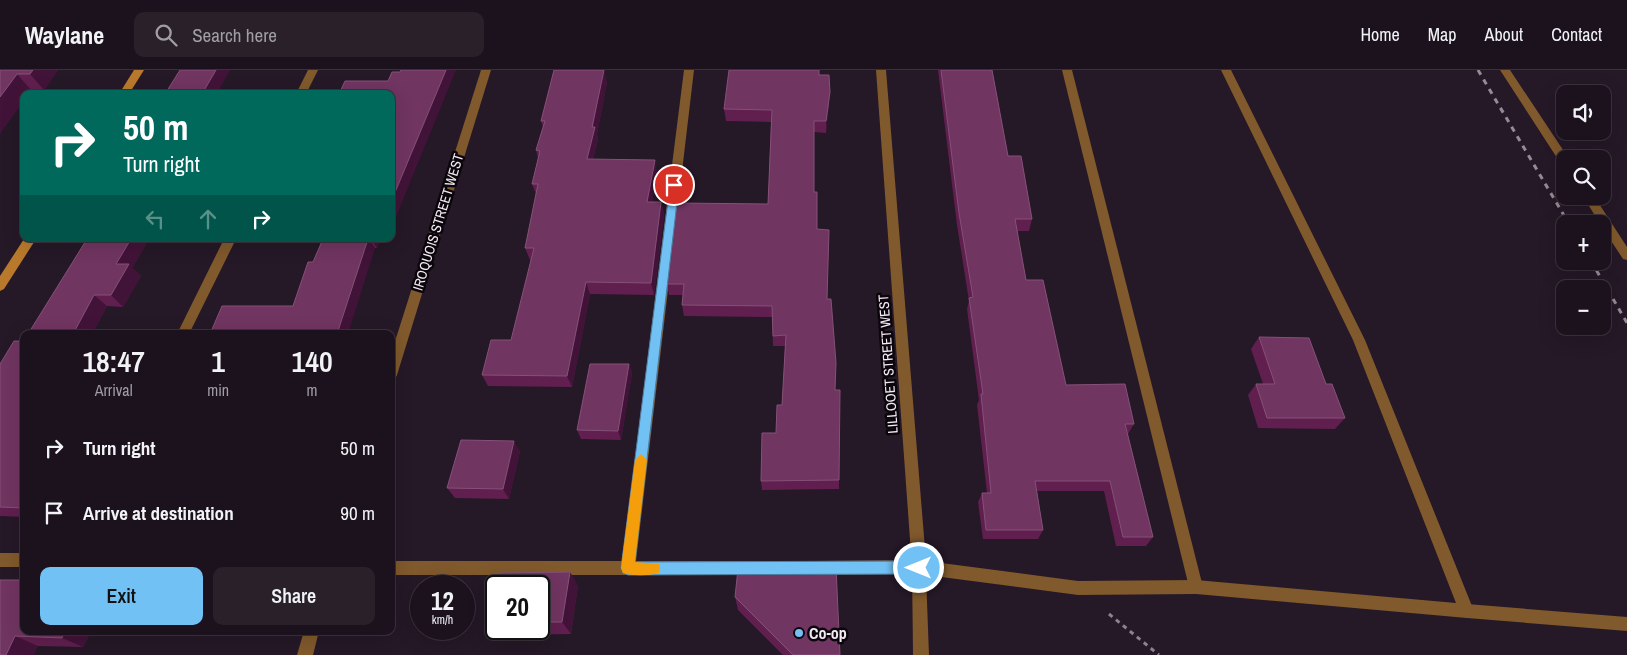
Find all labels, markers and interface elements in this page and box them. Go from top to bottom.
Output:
search box [134,12,484,57]
text: Waylane [25,19,104,51]
icon: search [152,21,180,49]
text: Search here [192,22,277,48]
text: Home [1360,22,1400,47]
text: Map [1428,22,1457,47]
text: About [1485,22,1523,47]
text: Contact [1551,22,1602,47]
map controls [1556,85,1611,335]
button: sound [1556,85,1611,140]
text: 50 m [123,104,188,151]
icon: right [40,110,105,175]
text: Turn right [123,149,200,179]
button: search [1556,150,1611,205]
street label: IROQUOIS STREET WEST [409,151,467,293]
pin [653,164,695,206]
icon: arrive [660,171,688,199]
icon: left [141,205,169,233]
icon: ahead [194,205,222,233]
icon: right [247,205,275,233]
button: + [1556,215,1611,270]
button: − [1556,280,1611,335]
street label: LILLOOET STREET WEST [874,294,902,434]
text: 18:47 [82,341,145,381]
text: 1 [211,341,225,381]
text: 140 [292,341,333,381]
text: Arrival [95,379,133,401]
text: min [207,379,229,401]
text: m [307,379,318,401]
icon: right [40,434,68,462]
text: Turn right [83,435,155,461]
text: 50 m [340,435,375,461]
icon: arrive [40,499,68,527]
text: Arrive at destination [83,500,234,526]
text: 90 m [340,500,375,526]
position arrow [892,541,944,593]
button: Exit [40,567,203,625]
button: Share [213,567,375,625]
speed limit sign: 20 [485,575,550,640]
text: 12 [431,584,454,618]
text: km/h [432,612,453,628]
place label: Co-op [809,622,847,644]
marker: Co-op [793,627,805,639]

